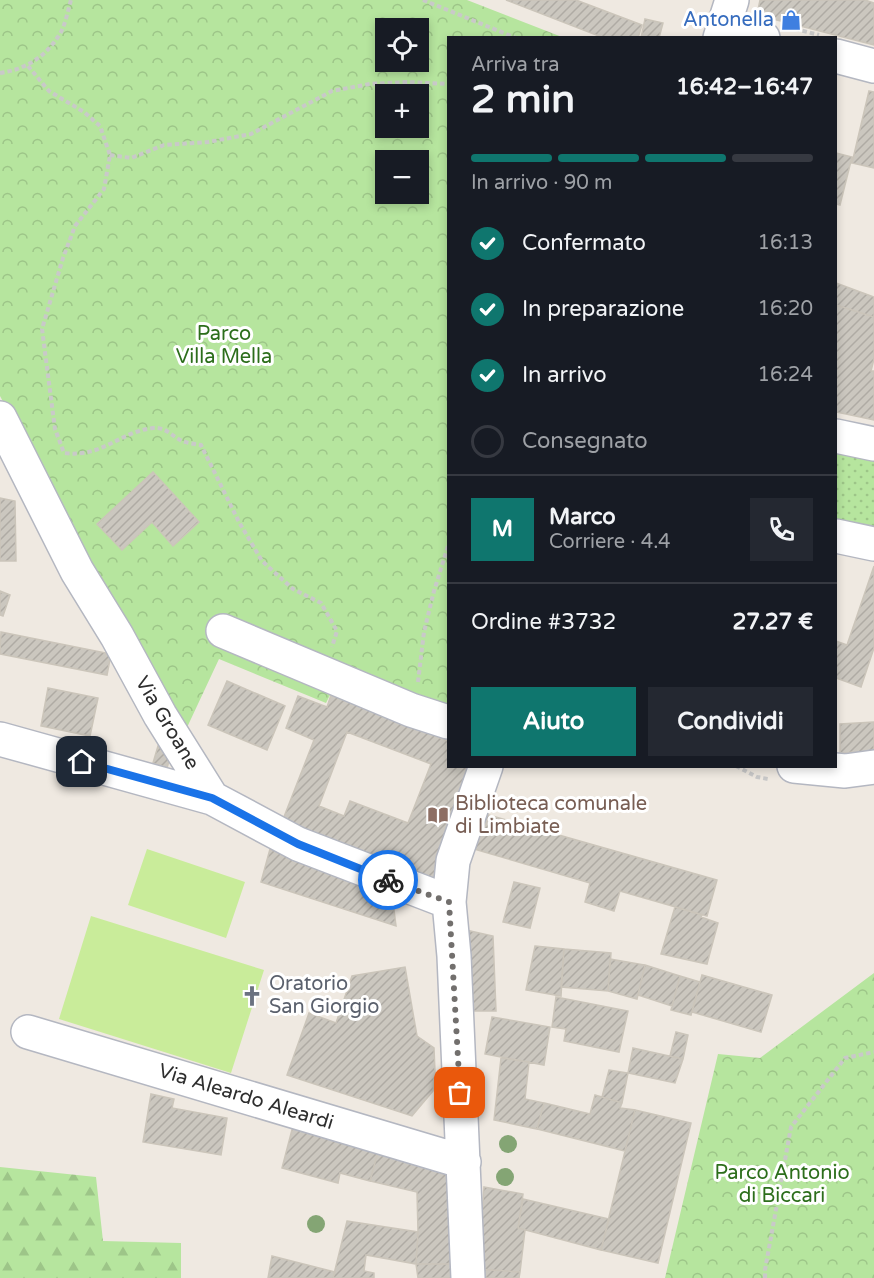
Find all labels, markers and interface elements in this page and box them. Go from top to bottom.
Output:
place label: Antonella [683,8,774,32]
shop icon: Antonella [779,8,803,32]
map controls [375,18,429,204]
button: locate [375,18,429,72]
text: Arriva tra [471,53,560,77]
text: 16:42–16:47 [676,74,813,100]
text: 2 min [471,76,575,123]
button: + [375,84,429,138]
button: − [375,150,429,204]
text: In arrivo · 90 m [471,171,612,195]
icon: check [471,227,504,260]
text: Confermato [522,230,646,256]
text: 16:13 [758,231,813,255]
icon: check [471,293,504,326]
text: In preparazione [522,296,684,322]
text: 16:20 [758,297,813,321]
park label: Parco Villa Mella [176,322,272,369]
icon: check [471,359,504,392]
text: In arrivo [522,362,607,388]
text: 16:24 [758,363,813,387]
text: Consegnato [522,428,648,454]
button: phone [750,498,813,561]
text: Marco [549,504,616,530]
text: M [492,516,513,542]
text: Corriere · 4.4 [549,530,671,554]
text: Ordine #3732 [471,609,616,635]
text: 27.27 € [732,609,813,635]
street label: Via Groane [130,672,204,774]
button: Aiuto [471,687,636,756]
button: Condividi [648,687,813,756]
pin [56,736,107,787]
icon: home [65,745,98,778]
place label: Biblioteca comunale di Limbiate [455,792,647,839]
library icon: Biblioteca comunale di Limbiate [426,803,450,827]
courier [358,850,418,910]
icon: bike [372,864,405,897]
place label: Oratorio San Giorgio [269,972,379,1019]
church icon: Oratorio San Giorgio [240,984,264,1008]
street label: Via Aleardo Aleardi [155,1059,337,1135]
pin [434,1067,485,1118]
icon: bag [443,1076,476,1109]
park label: Parco Antonio di Biccari [714,1161,850,1208]

